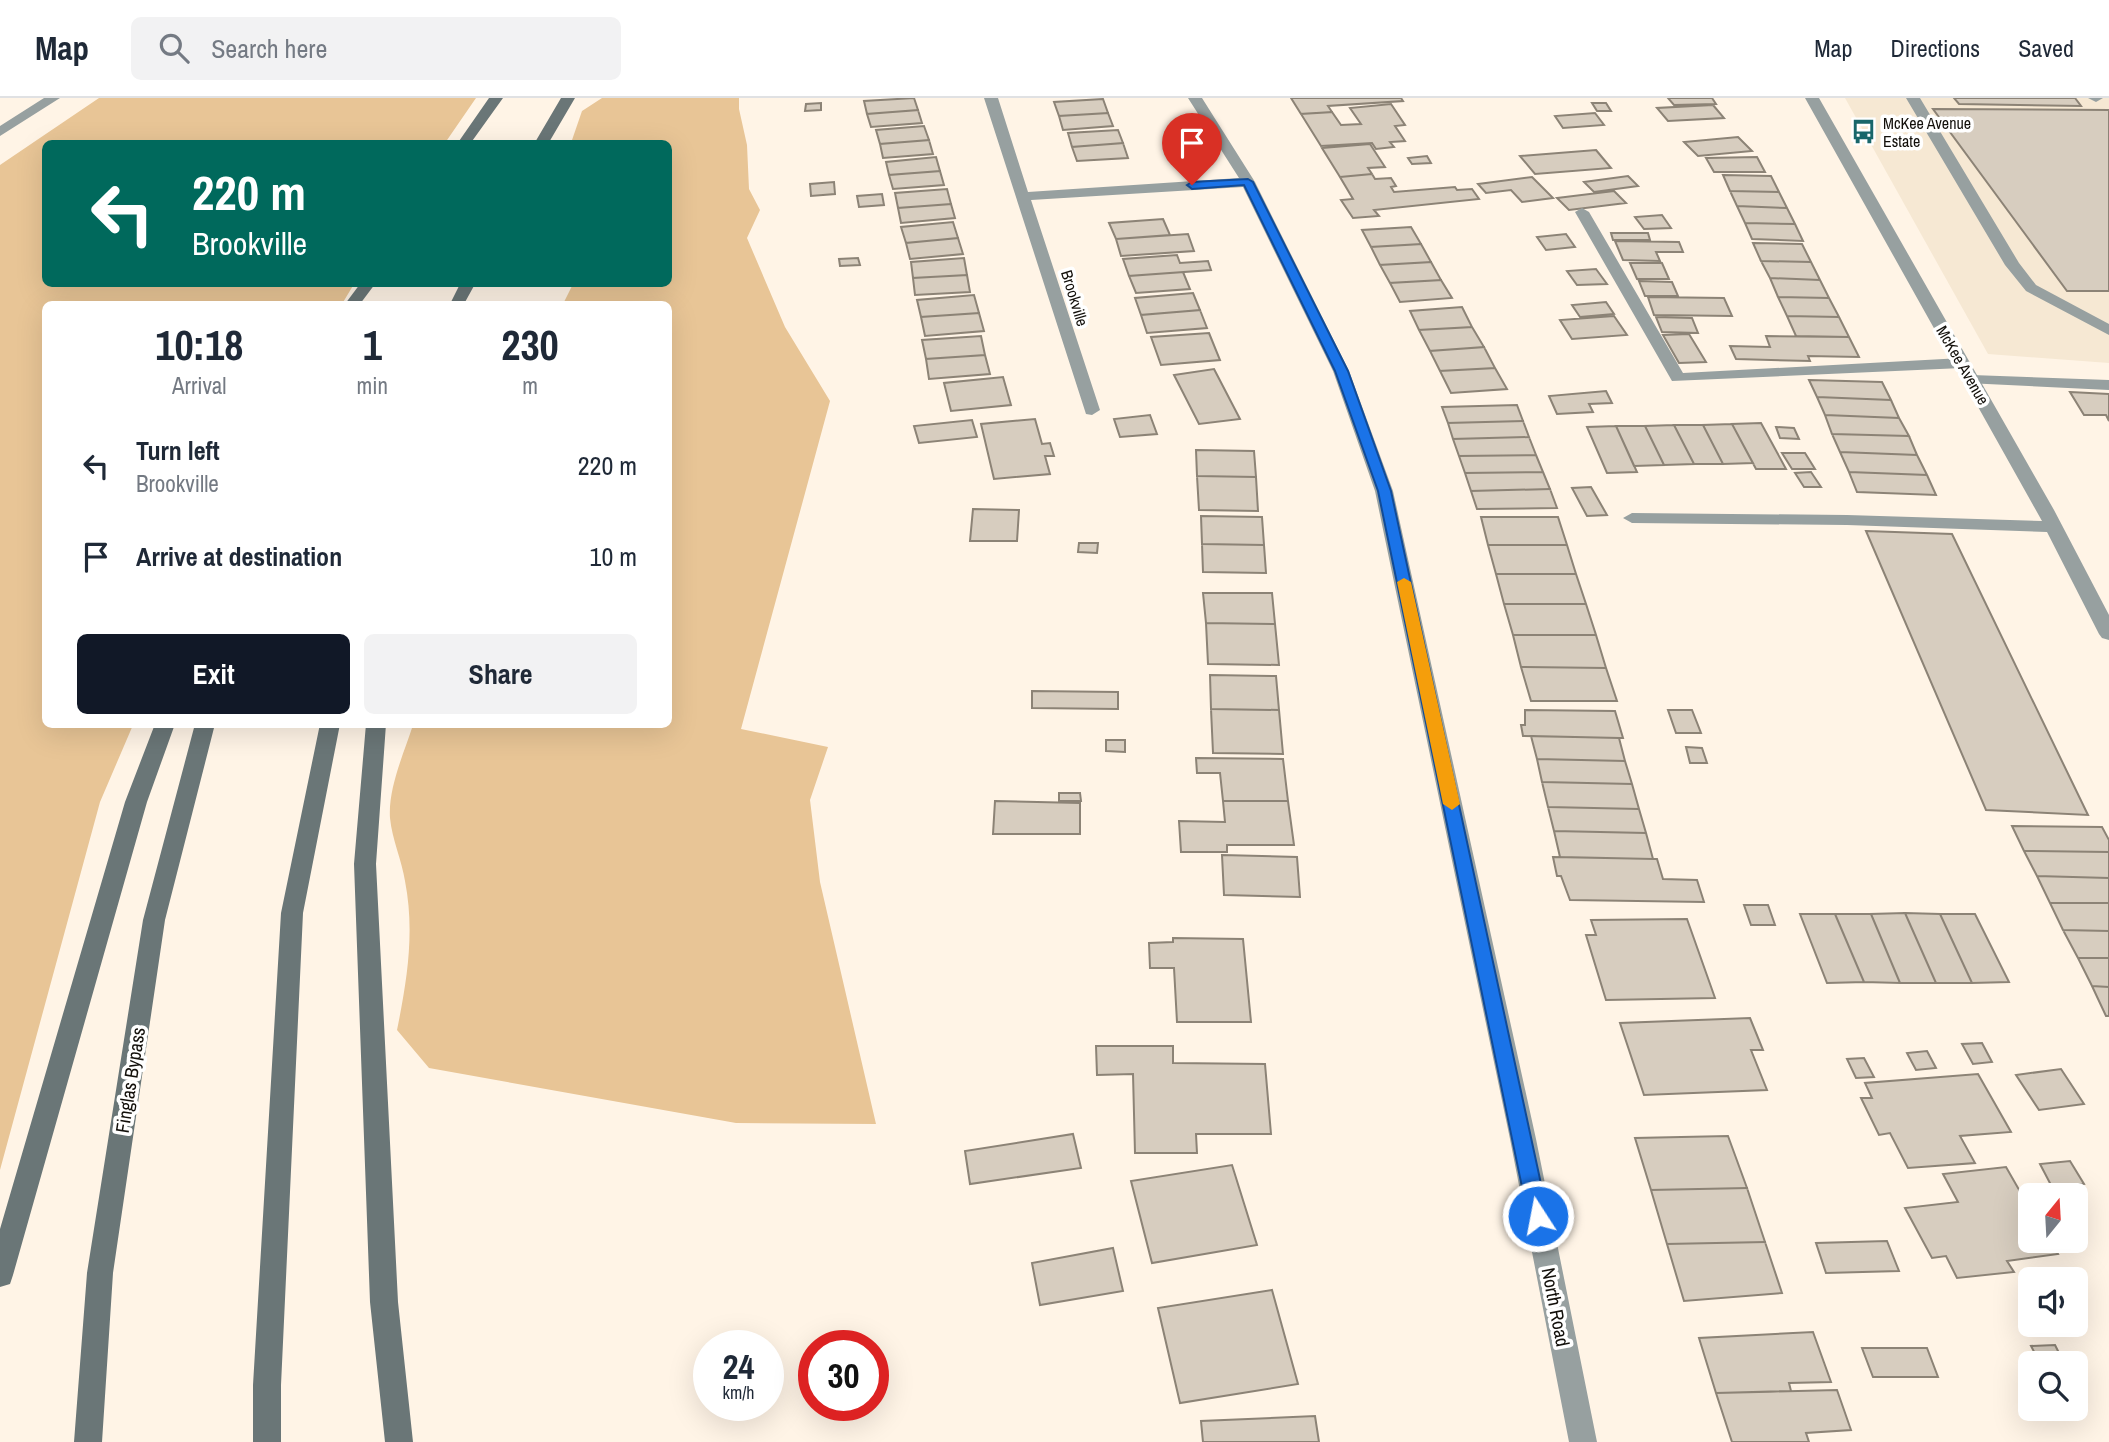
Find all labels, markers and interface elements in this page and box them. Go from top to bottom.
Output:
search box [131,17,621,80]
text: Map [35,26,89,70]
icon: search [155,29,193,67]
text: Search here [211,31,327,66]
text: Map [1814,32,1852,64]
text: Directions [1890,32,1980,64]
text: Saved [2018,32,2074,64]
place label: McKee Avenue Estate [1883,112,1971,152]
pin [1162,113,1222,185]
bus stop icon: McKee Avenue Estate [1849,118,1877,146]
icon: arrive [1173,124,1211,162]
text: 220 m [192,159,306,225]
icon: left [77,168,168,259]
text: Brookville [192,222,307,265]
street label: Brookville [1056,267,1094,329]
text: 10:18 [155,317,243,373]
text: 1 [363,317,382,373]
text: 230 [501,317,559,373]
street label: McKee Avenue [1931,321,1995,409]
text: Arrival [172,370,227,401]
text: min [357,370,388,401]
text: m [522,370,538,401]
text: Turn left [136,433,220,468]
icon: left [77,447,115,485]
text: 220 m [578,448,637,483]
text: Brookville [136,468,219,499]
icon: arrive [77,538,115,576]
text: Arrive at destination [136,539,342,574]
text: 10 m [590,539,637,574]
button: Exit [77,634,350,714]
button: Share [364,634,637,714]
street label: Finglas Bypass [109,1025,151,1135]
position arrow [1501,1179,1575,1253]
north arrow [2018,1183,2088,1253]
map controls [2018,1183,2088,1421]
street label: North Road [1536,1265,1576,1349]
button: sound [2018,1267,2088,1337]
speed limit sign: 30 [798,1330,889,1421]
text: 24 [723,1343,754,1390]
button: search [2018,1351,2088,1421]
text: km/h [723,1380,755,1405]

